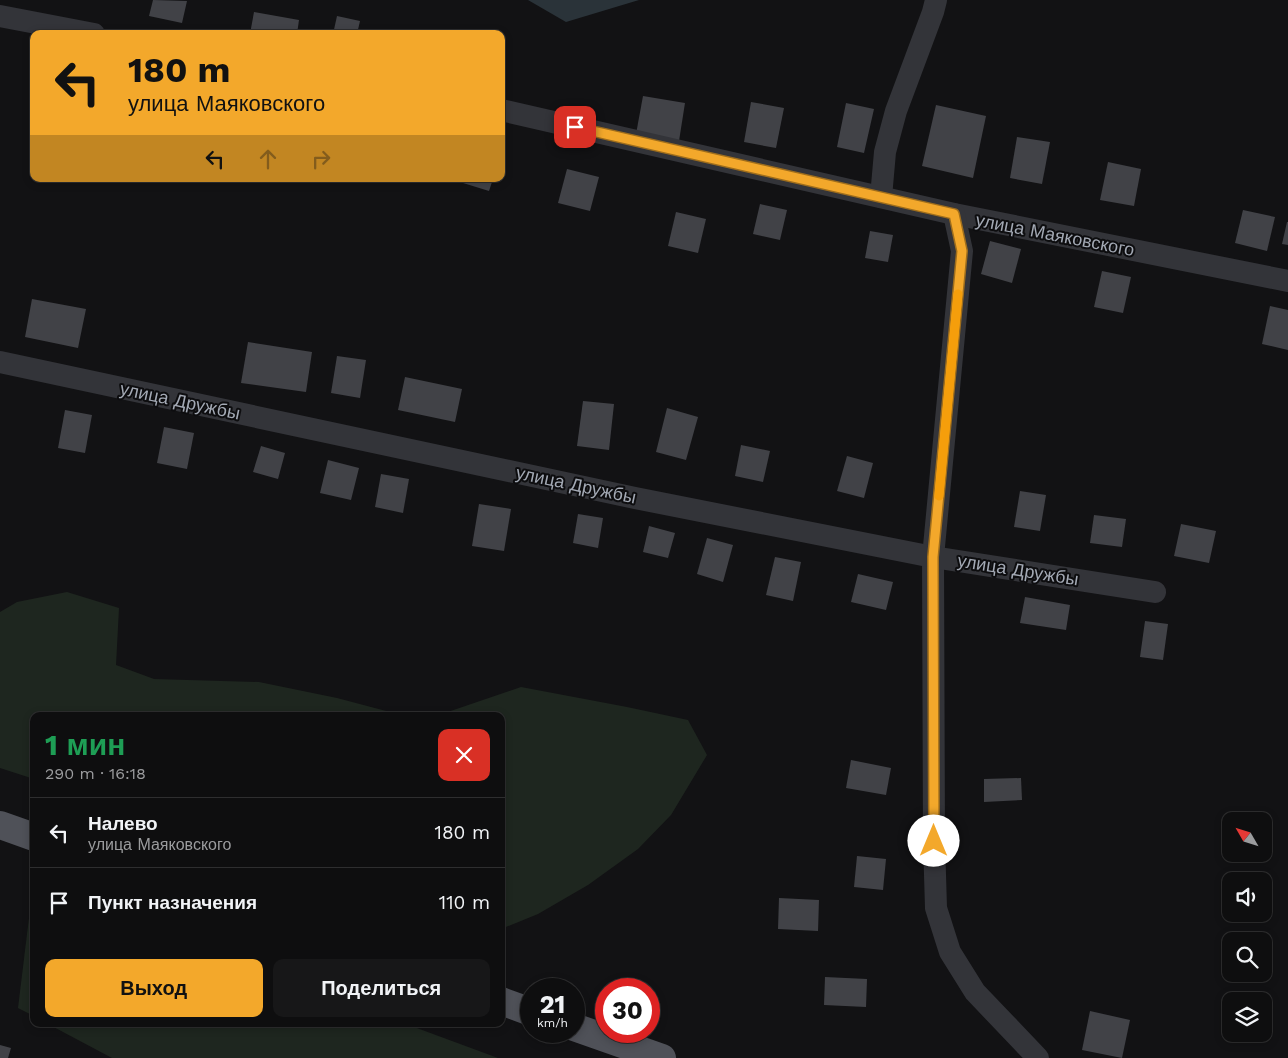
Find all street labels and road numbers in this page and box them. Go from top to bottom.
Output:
street label: улица Маяковского [974,209,1136,260]
street label: улица Дружбы [118,378,242,423]
street label: улица Дружбы [514,462,638,507]
street label: улица Дружбы [956,550,1080,589]

